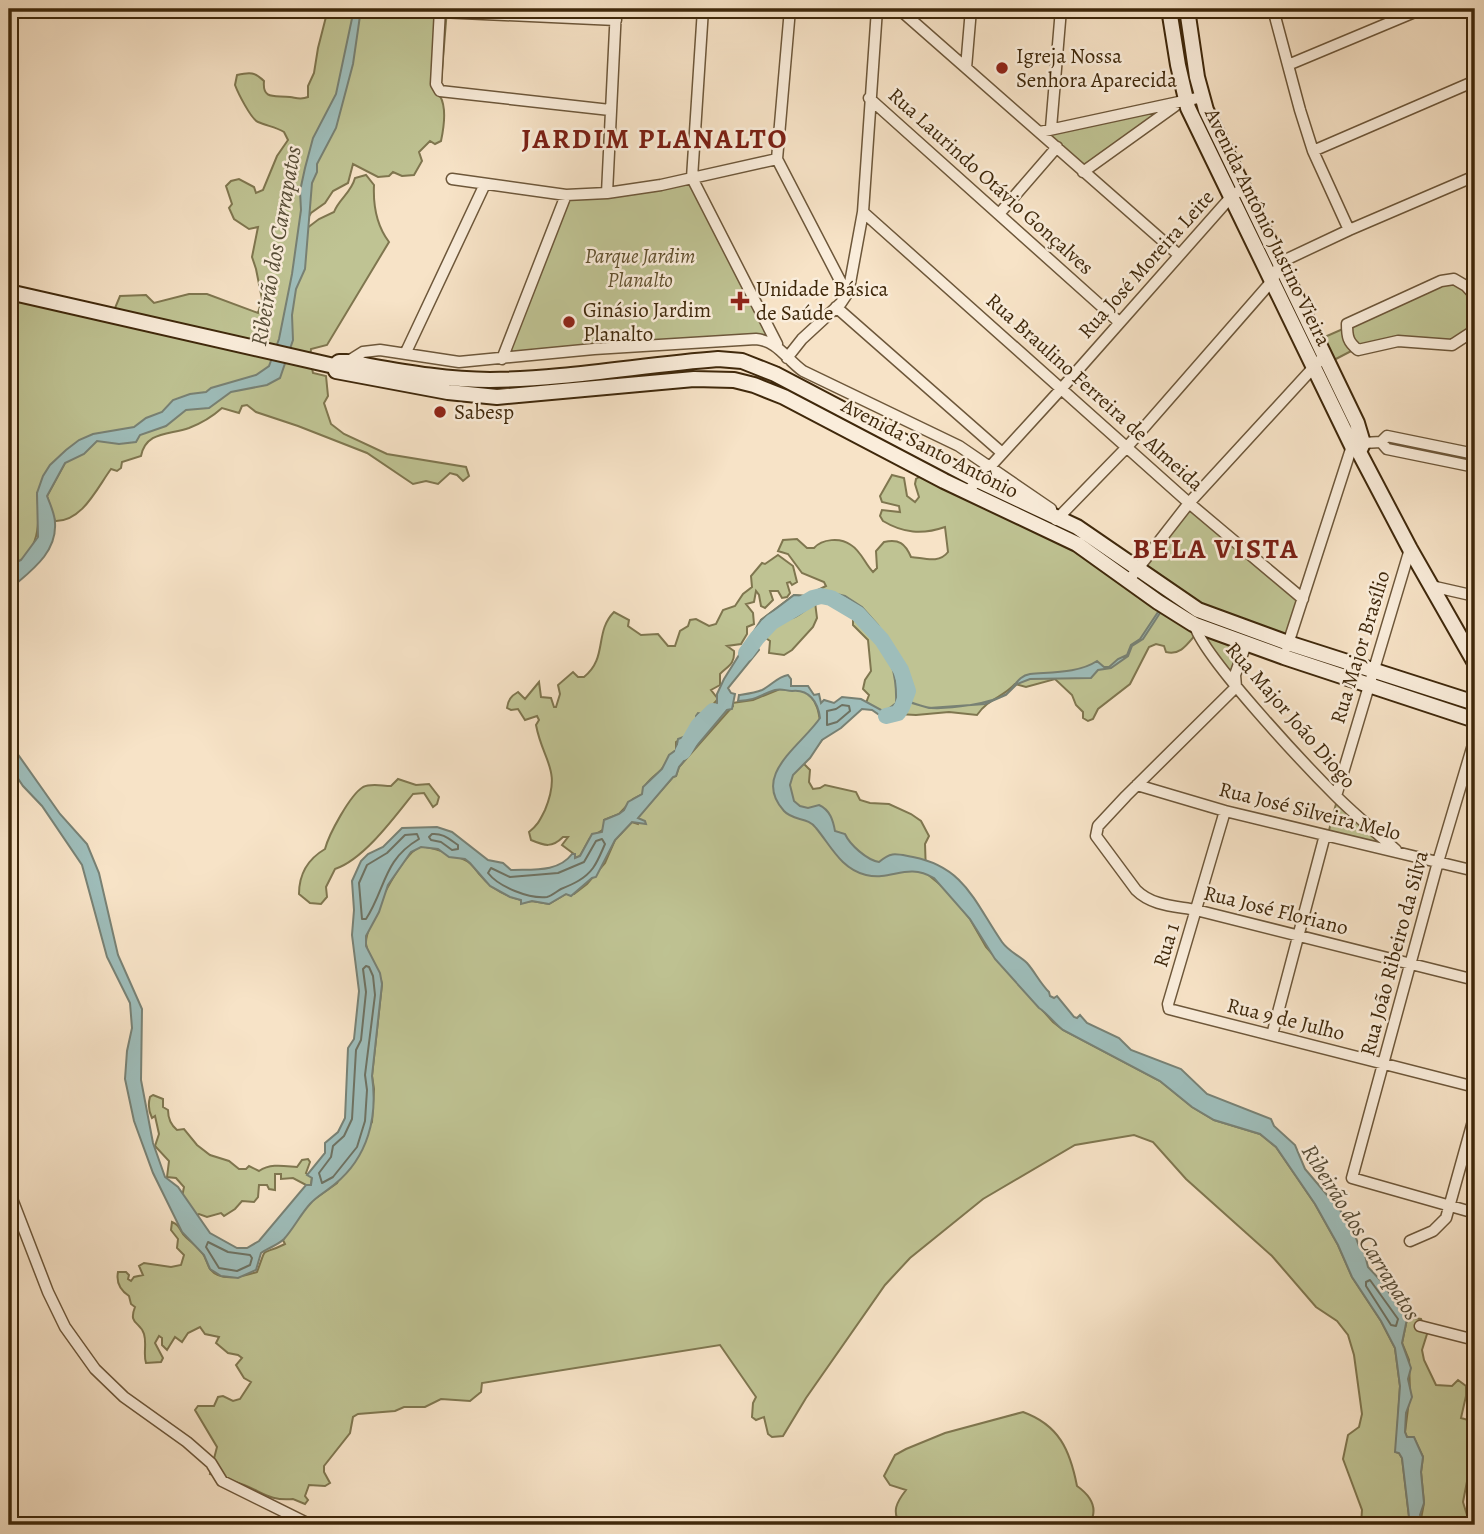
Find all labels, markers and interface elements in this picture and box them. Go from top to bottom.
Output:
place label: Igreja Nossa Senhora Aparecida [1016,42,1177,94]
marker: Igreja Nossa Senhora Aparecida [994,60,1010,76]
street label: Rua Laurindo Otávio Gonçalves [882,81,1100,281]
street label: Avenida Antônio Justino Vieira [1198,102,1338,351]
district label: JARDIM PLANALTO [522,120,788,158]
water label: Ribeirão dos Carrapatos [243,143,309,348]
street label: Rua José Moreira Leite [1072,184,1220,344]
park label: Parque Jardim Planalto [585,242,695,294]
place label: Unidade Básica de Saúde [756,275,889,327]
street label: Rua Braulino Ferreira de Almeida [980,287,1210,498]
marker: Unidade Básica de Saúde [730,291,750,311]
place label: Ginásio Jardim Planalto [583,296,711,348]
marker: Ginásio Jardim Planalto [561,314,577,330]
street label: Avenida Santo Antônio [836,391,1023,505]
place label: Sabesp [454,398,514,426]
marker: Sabesp [432,404,448,420]
district label: BELA VISTA [1132,530,1300,568]
street label: Rua Major Brasílio [1323,567,1397,727]
street label: Rua Major João Diogo [1219,636,1363,794]
street label: Rua José Silveira Melo [1216,775,1404,847]
street label: Rua João Ribeiro da Silva [1353,847,1435,1059]
street label: Rua José Floriano [1201,879,1351,941]
street label: Rua 1 [1146,920,1186,970]
street label: Rua 9 de Julho [1224,991,1348,1047]
water label: Ribeirão dos Carrapatos [1294,1138,1428,1326]

